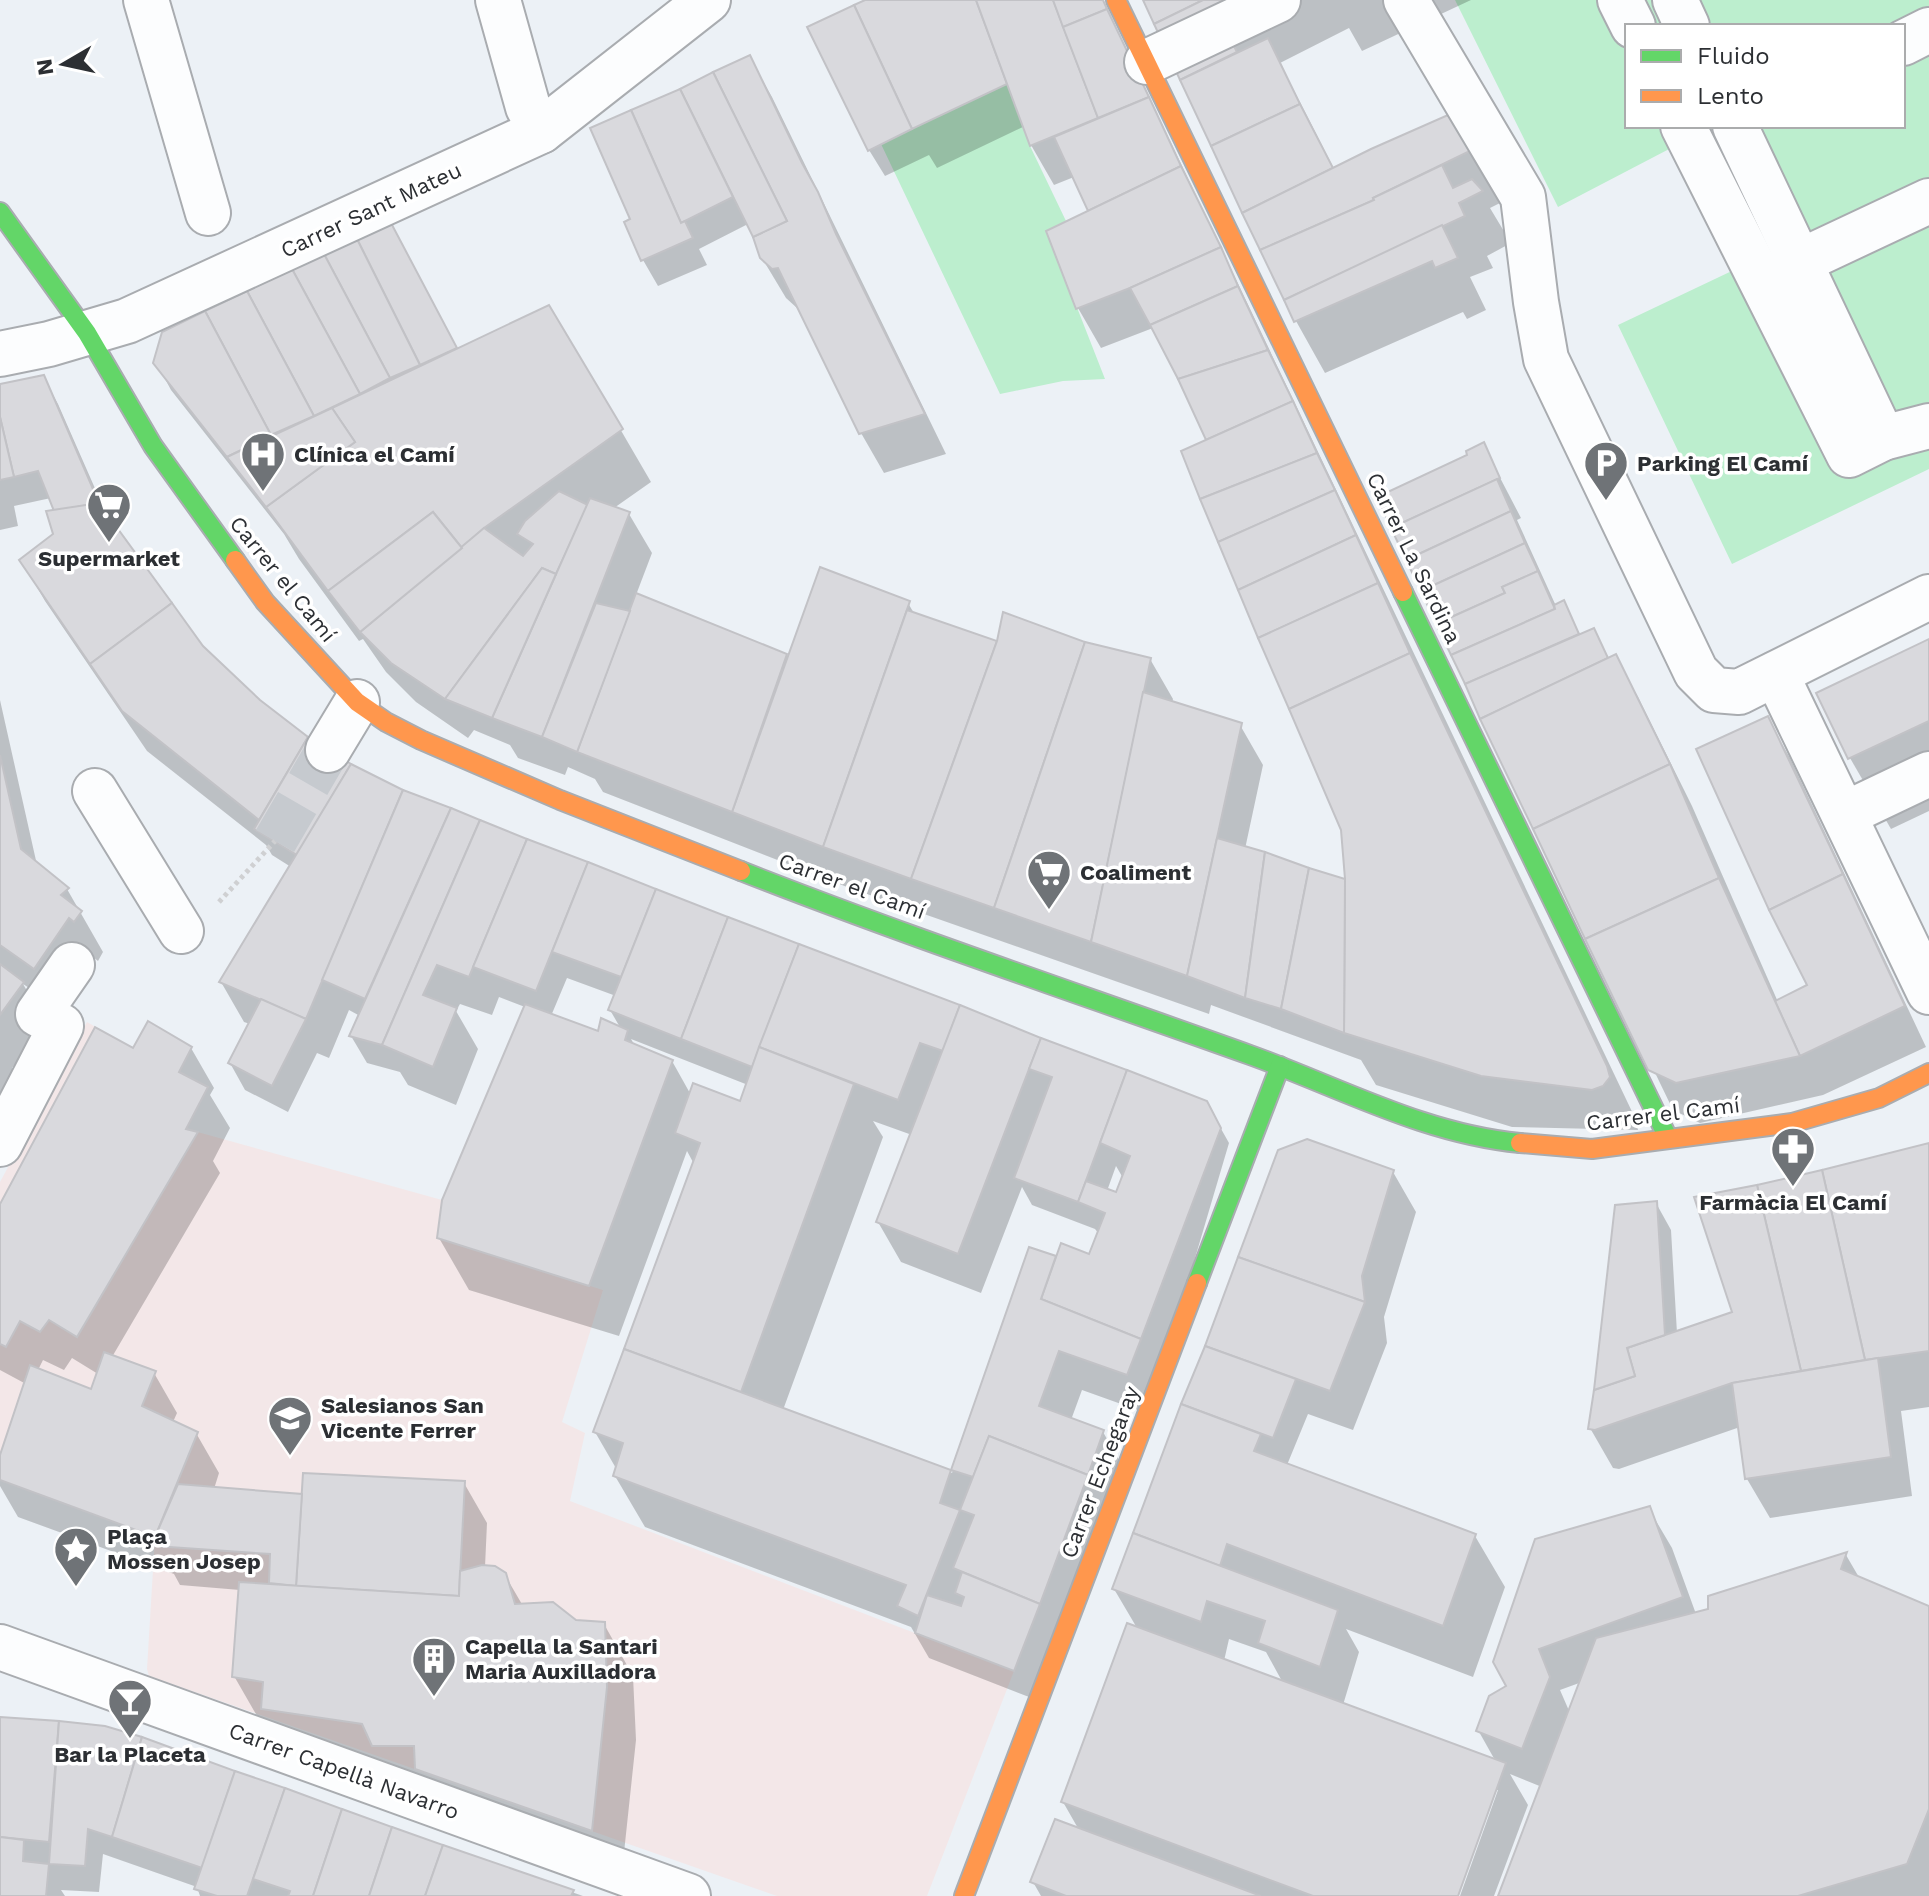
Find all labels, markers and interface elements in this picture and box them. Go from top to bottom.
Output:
north arrow [24,24,104,104]
legend [1625,24,1905,128]
text: Fluido [1697,42,1770,70]
text: N [31,57,58,77]
text: Lento [1697,82,1764,110]
street label: Carrer Sant Mateu [277,157,465,263]
hospital icon: Clínica el Camí [239,430,287,493]
parking icon: Parking El Camí [1582,439,1630,502]
place label: Clínica el Camí [294,442,455,467]
place label: Parking El Camí [1637,451,1809,476]
street label: Carrer La Sardina [1362,468,1466,648]
supermarket icon: Supermarket [85,481,133,544]
street label: Carrer el Camí [225,511,341,647]
place label: Supermarket [38,546,180,571]
street label: Carrer el Camí [775,848,929,924]
supermarket icon: Coaliment [1025,848,1073,911]
place label: Coaliment [1080,860,1191,885]
street label: Carrer el Camí [1585,1092,1741,1136]
pharmacy icon: Farmàcia El Camí [1769,1125,1817,1188]
place label: Farmàcia El Camí [1699,1190,1887,1215]
street label: Carrer Echegaray [1056,1382,1145,1561]
place label: Salesianos San Vicente Ferrer [321,1393,484,1443]
school or university icon: Salesianos San Vicente Ferrer [266,1394,314,1457]
place label: Plaça Mossen Josep [107,1524,261,1574]
place icon: Plaça Mossen Josep [52,1525,100,1588]
place label: Capella la Santari Maria Auxilladora [465,1634,658,1684]
building icon: Capella la Santari Maria Auxilladora [410,1635,458,1698]
bar icon: Bar la Placeta [106,1677,154,1740]
street label: Carrer Capellà Navarro [225,1718,463,1824]
place label: Bar la Placeta [54,1742,206,1767]

